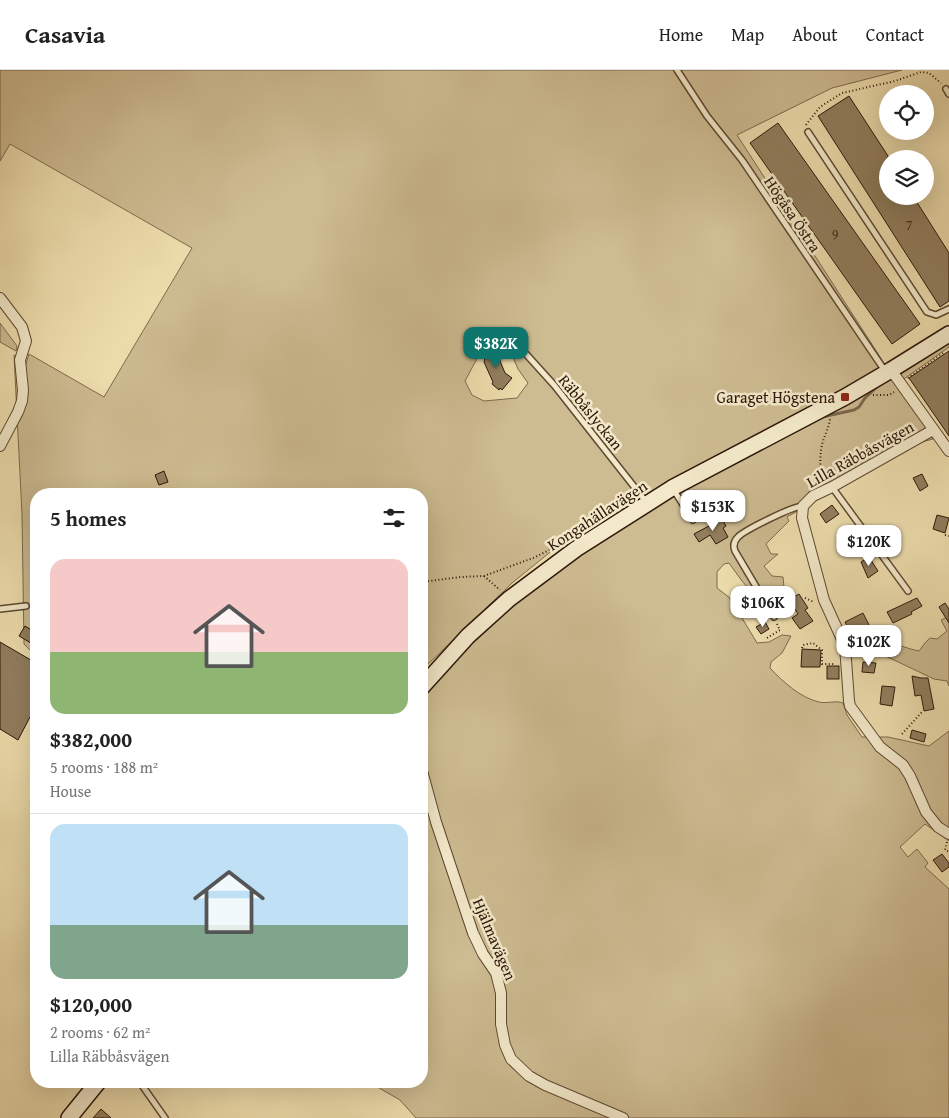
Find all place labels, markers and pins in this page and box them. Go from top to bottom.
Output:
pin: $382K [461,326,531,369]
place label: Garaget Högstena [717,385,835,409]
marker: Garaget Högstena [839,391,851,403]
pin: $153K [678,490,748,532]
pin: $120K [834,524,904,567]
pin: $106K [728,586,798,628]
pin: $102K [834,624,904,667]

